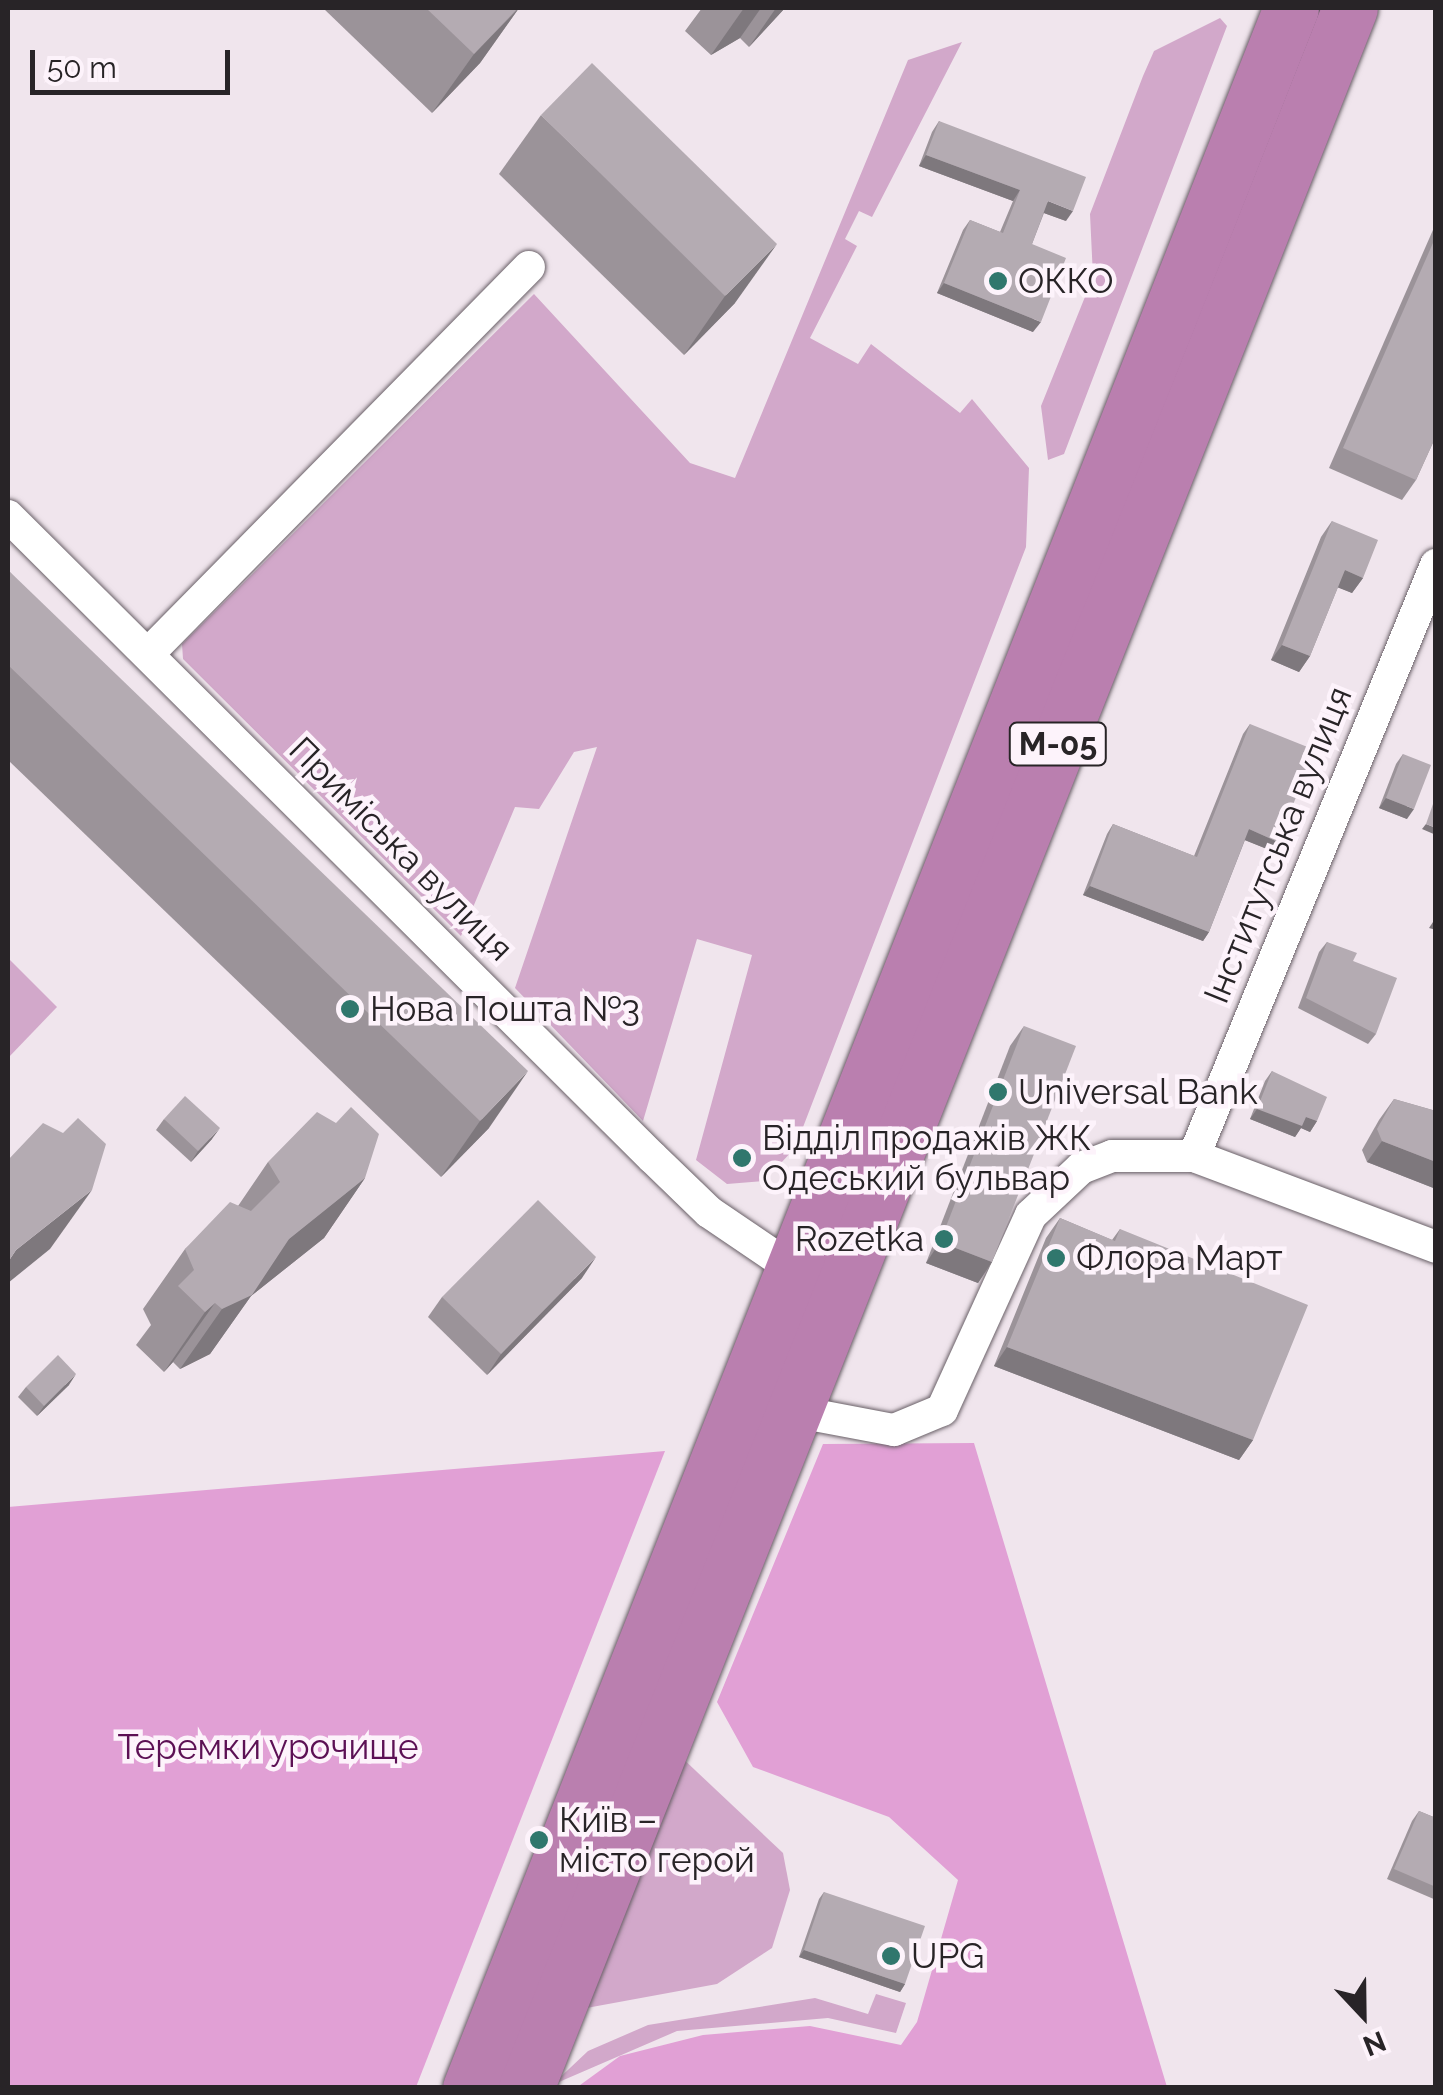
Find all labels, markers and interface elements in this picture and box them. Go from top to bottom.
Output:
scale bar [35,30,235,92]
text: 50 m [47,50,117,85]
place label: ОККО [1018,260,1114,302]
marker: ОККО [987,270,1009,292]
street label: Інститутська вулиця [1195,681,1361,1009]
road number: М-05 [1008,717,1108,771]
street label: Приміська вулиця [281,729,521,969]
place label: Нова Пошта №3 [370,988,640,1030]
marker: Нова Пошта №3 [339,998,361,1020]
place label: Universal Bank [1018,1071,1259,1113]
marker: Universal Bank [987,1081,1009,1103]
place label: Відділ продажів ЖК Одеський бульвар [762,1117,1091,1199]
marker: Відділ продажів ЖК Одеський бульвар [731,1147,753,1169]
place label: Rozetka [795,1218,924,1260]
marker: Rozetka [933,1228,955,1250]
place label: Флора Март [1076,1237,1283,1279]
marker: Флора Март [1045,1247,1067,1269]
park label: Теремки урочище [117,1726,419,1768]
place label: Київ – місто герой [559,1799,755,1881]
marker: Київ – місто герой [528,1829,550,1851]
place label: UPG [911,1935,984,1977]
marker: UPG [880,1945,902,1967]
north arrow [1313,1965,1413,2065]
text: N [1358,2024,1391,2063]

